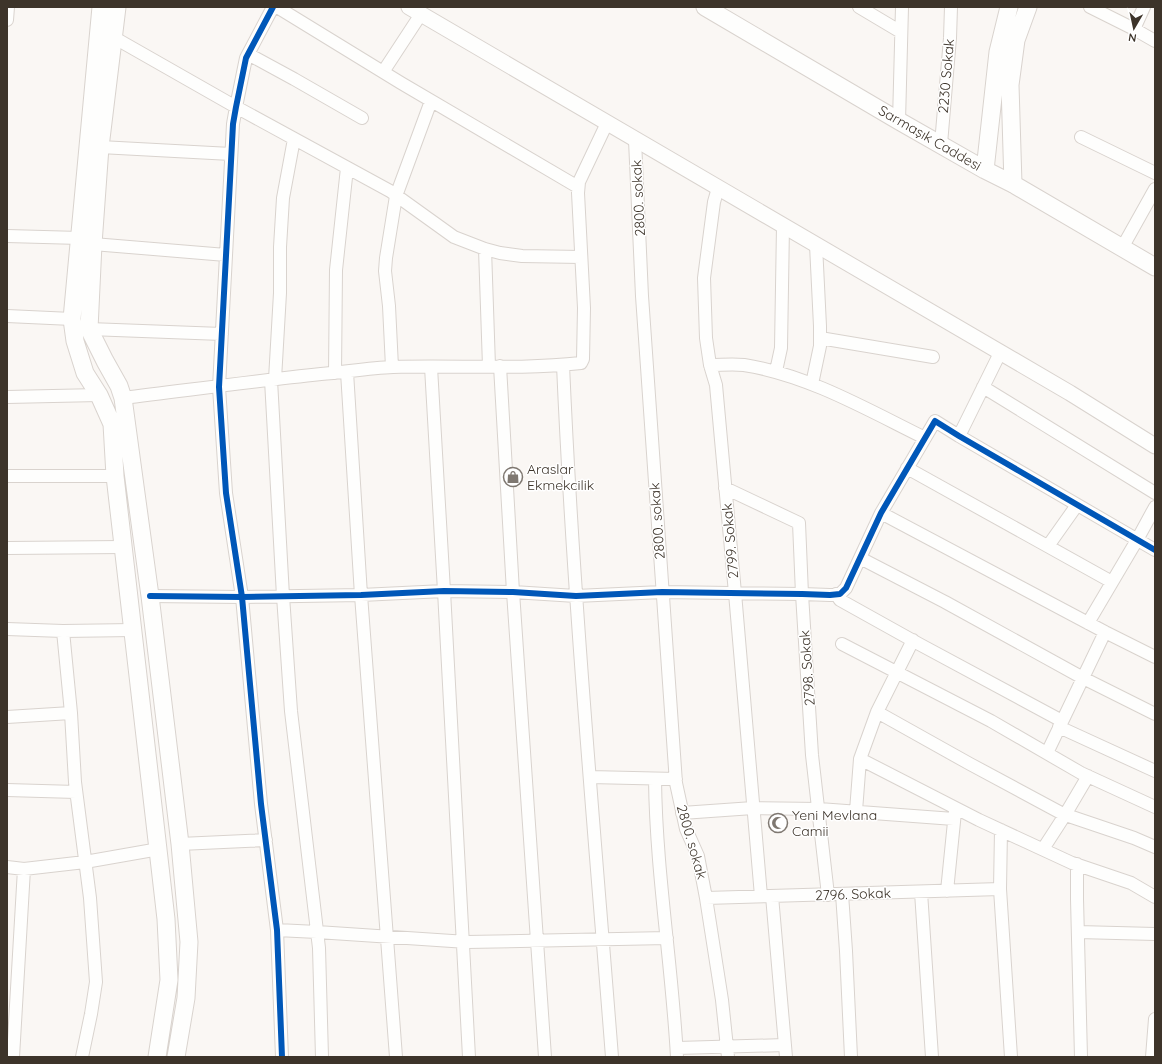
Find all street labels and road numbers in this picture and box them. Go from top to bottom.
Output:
street label: 2230 Sokak [934,38,958,114]
street label: Sarmaşık Caddesi [875,101,985,175]
street label: 2800. sokak [627,159,649,237]
street label: 2800. sokak [645,482,669,560]
street label: 2799. Sokak [718,502,742,580]
street label: 2798. Sokak [795,629,819,707]
street label: 2800. sokak [673,803,711,881]
street label: 2796. Sokak [815,884,891,904]

